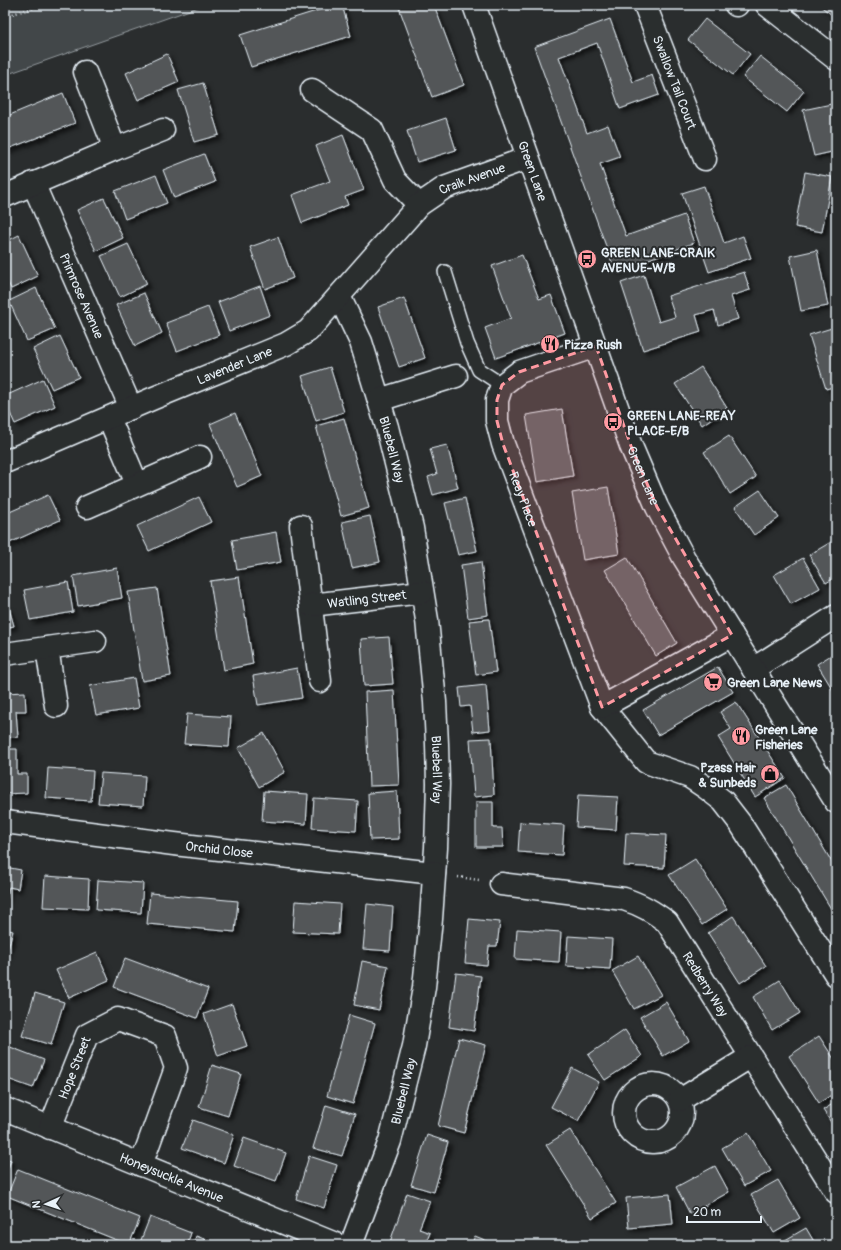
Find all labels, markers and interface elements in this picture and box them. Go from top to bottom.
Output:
street label: Swallow Tail Court [649,34,700,133]
street label: Green Lane [514,139,550,204]
street label: Craik Avenue [436,160,508,198]
place label: GREEN LANE-CRAIK AVENUE-W/B [601,245,715,276]
bus stop icon: GREEN LANE-CRAIK AVENUE-W/B [576,248,598,270]
street label: Primrose Avenue [56,251,107,342]
restaurant icon: Pizza Rush [539,333,561,355]
place label: Pizza Rush [564,337,622,353]
street label: Lavender Lane [195,343,275,389]
place label: GREEN LANE-REAY PLACE-E/B [627,408,736,439]
bus stop icon: GREEN LANE-REAY PLACE-E/B [602,411,624,433]
street label: Bluebell Way [375,415,408,485]
street label: Green Lane [623,444,662,508]
street label: Reay Place [505,469,541,530]
street label: Watling Street [326,587,408,612]
supermarket icon: Green Lane News [702,671,724,693]
place label: Green Lane News [727,675,822,691]
place label: Green Lane Fisheries [755,722,818,753]
restaurant icon: Green Lane Fisheries [730,725,752,747]
street label: Bluebell Way [428,735,445,804]
place label: Pzass Hair & Sunbeds [699,760,756,791]
shop icon: Pzass Hair & Sunbeds [759,763,781,785]
street label: Orchid Close [185,838,254,862]
street label: Redberry Way [679,949,731,1020]
street label: Hope Street [55,1034,95,1102]
street label: Bluebell Way [388,1056,420,1126]
street label: Honeysuckle Avenue [117,1150,226,1207]
north arrow [26,1184,66,1224]
scale bar [687,1198,761,1224]
text: N [30,1200,43,1209]
text: 20 m [693,1205,722,1220]

